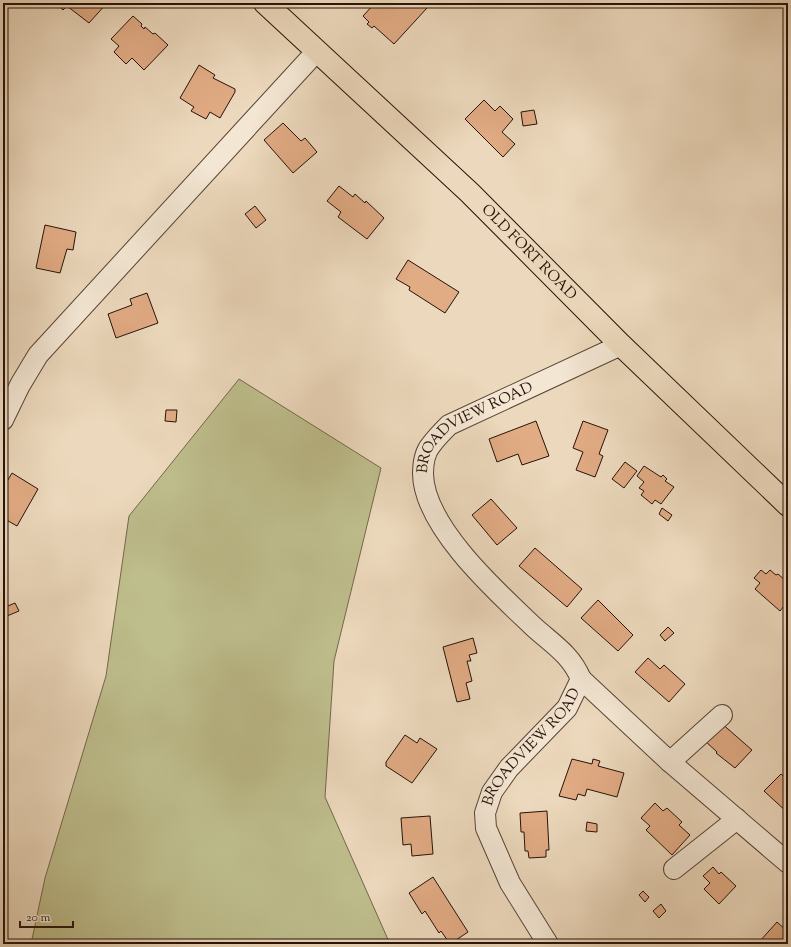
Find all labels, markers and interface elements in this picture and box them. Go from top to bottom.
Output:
street label: OLD FORT ROAD [476,200,581,305]
street label: BROADVIEW ROAD [412,377,537,474]
street label: BROADVIEW ROAD [478,684,586,809]
scale bar [20,903,73,929]
text: 20 m [26,909,51,927]

